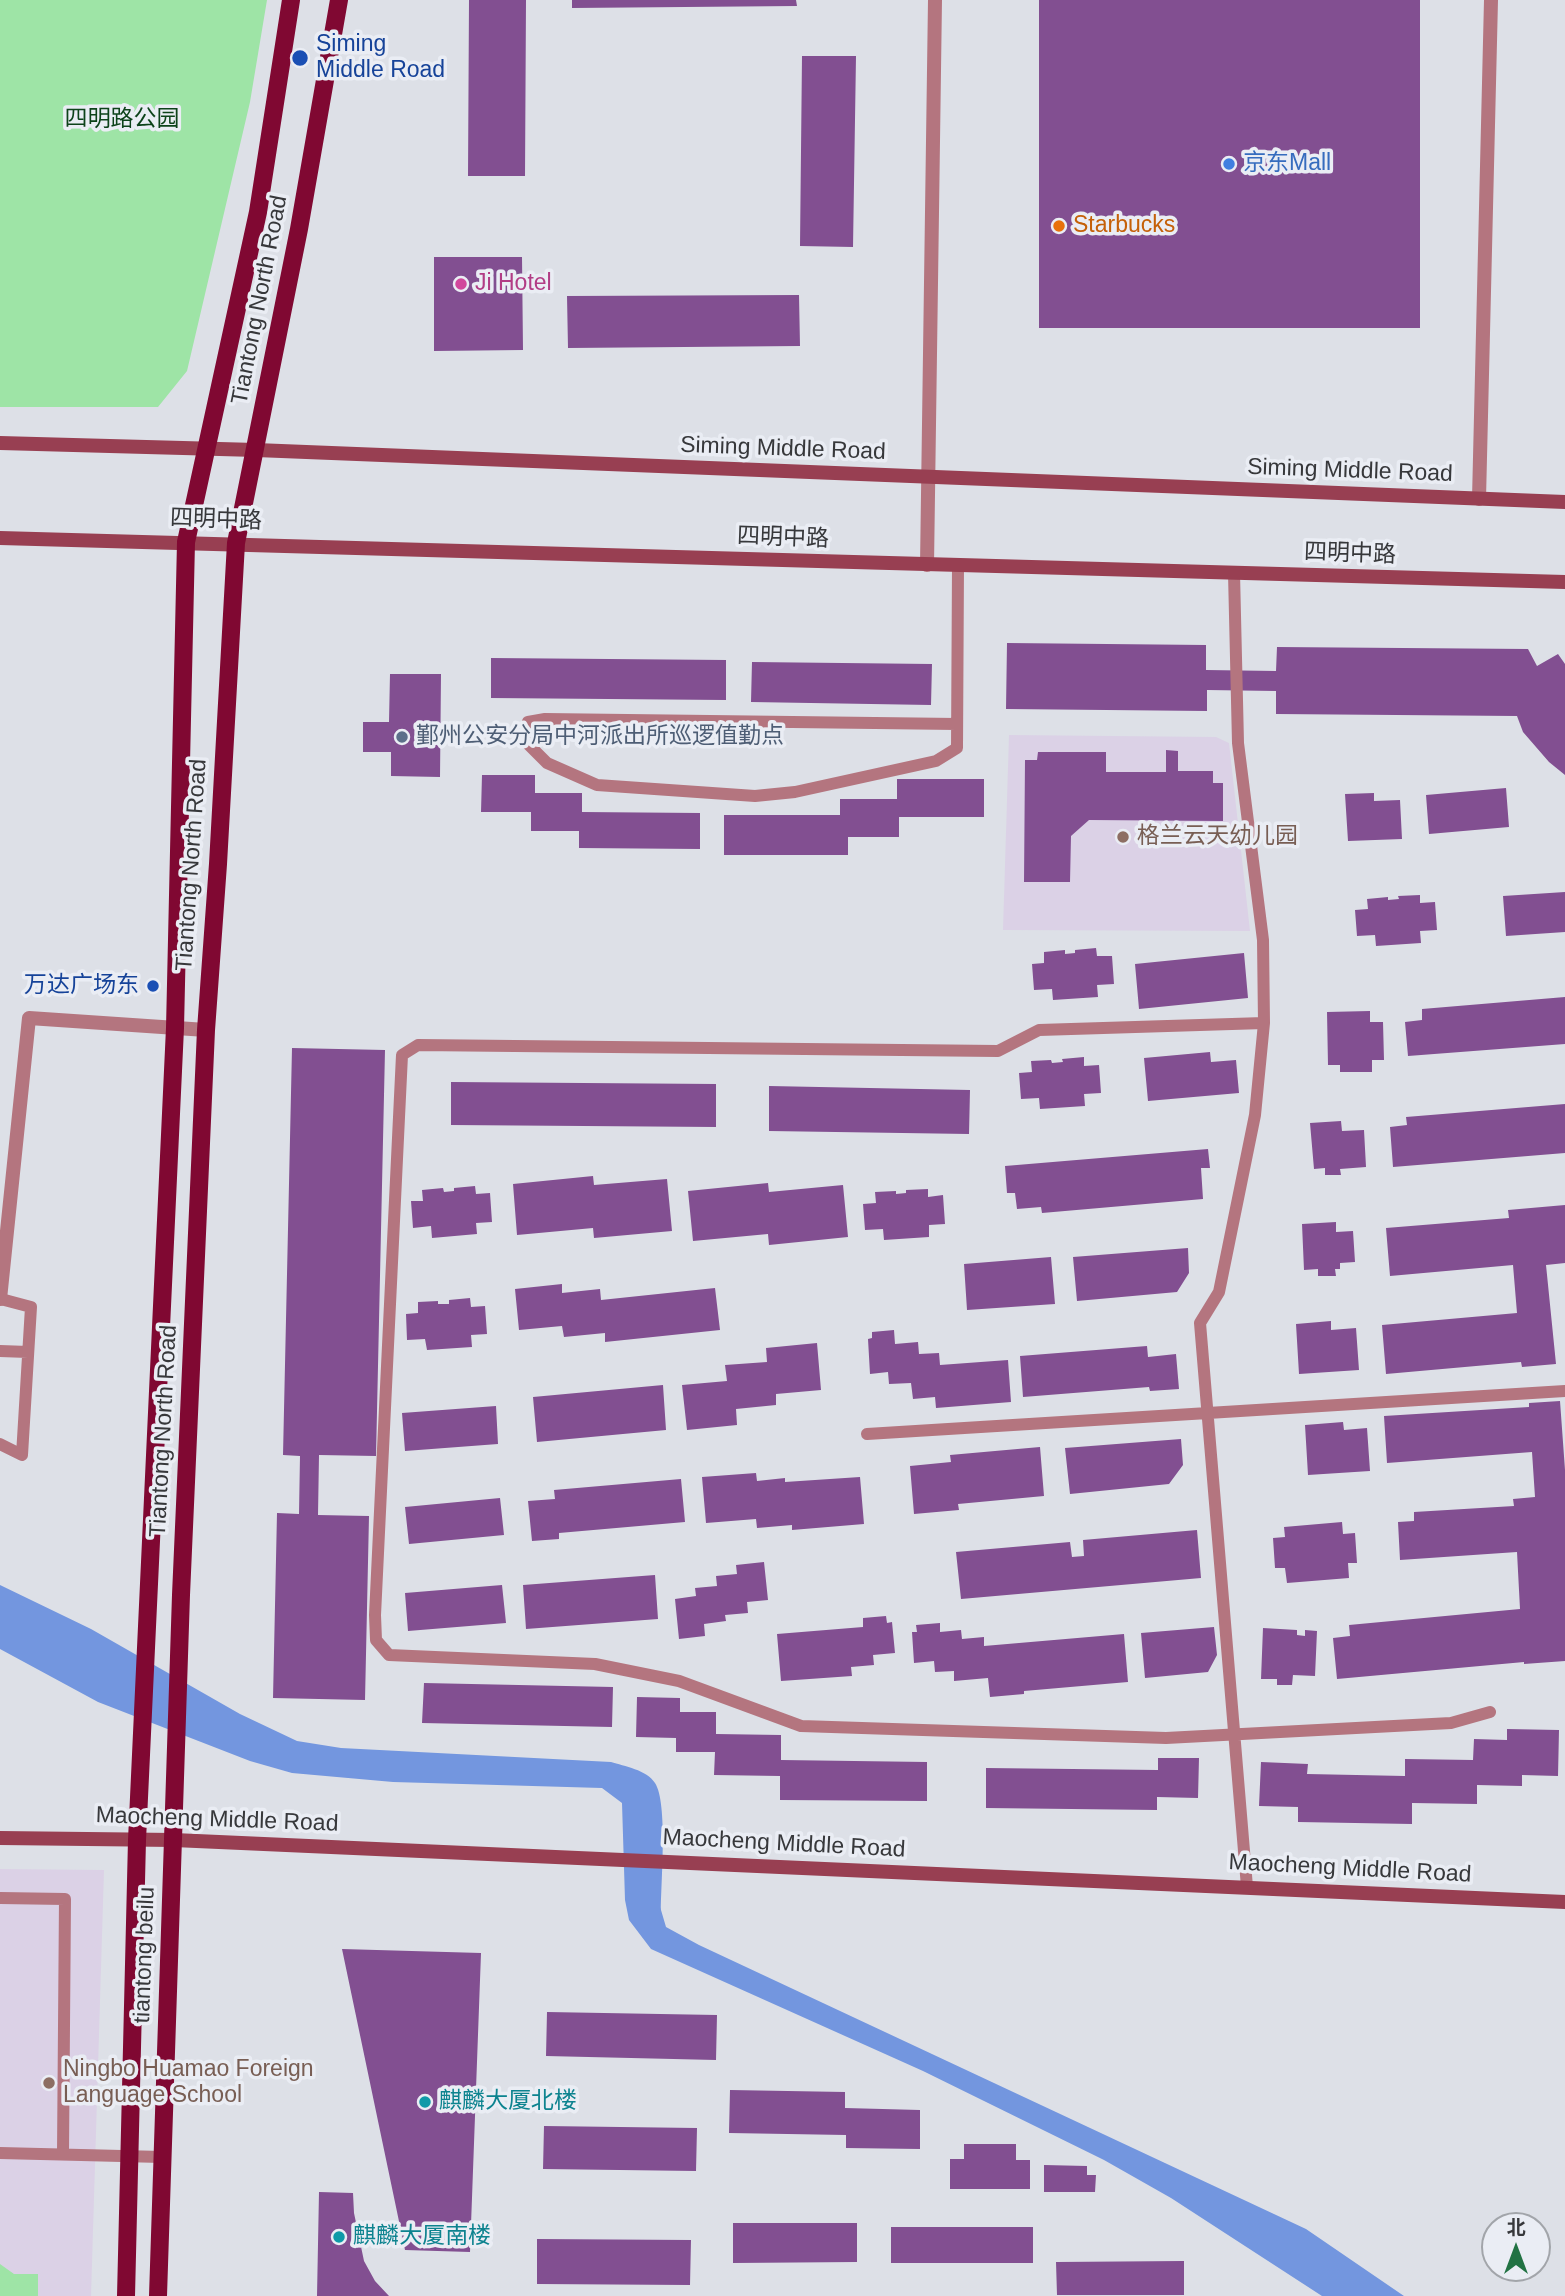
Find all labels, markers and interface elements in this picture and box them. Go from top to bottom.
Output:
place label: Siming Middle Road [316,31,445,85]
marker: Siming Middle Road [290,48,310,68]
park label: 四明路公园 [65,106,179,134]
place label: 京东Mall [1243,150,1331,178]
marker: 京东Mall [1221,156,1237,172]
street label: Tiantong North Road [226,193,294,407]
place label: Starbucks [1073,212,1175,240]
marker: Starbucks [1051,218,1067,234]
place label: Ji Hotel [475,270,552,298]
marker: Ji Hotel [453,276,469,292]
street label: Siming Middle Road [680,432,886,466]
street label: Siming Middle Road [1247,454,1453,488]
street label: 四明中路 [170,505,262,535]
street label: 四明中路 [737,523,829,553]
street label: 四明中路 [1304,539,1396,569]
place label: 鄞州公安分局中河派出所巡逻值勤点 [416,723,784,751]
marker: 鄞州公安分局中河派出所巡逻值勤点 [394,729,410,745]
street label: Tiantong North Road [171,758,213,972]
place label: 格兰云天幼儿园 [1137,823,1298,851]
marker: 格兰云天幼儿园 [1115,829,1131,845]
place label: 万达广场东 [24,972,139,1000]
marker: 万达广场东 [145,978,161,994]
street label: Tiantong North Road [145,1324,183,1538]
street label: Maocheng Middle Road [95,1802,339,1838]
street label: Maocheng Middle Road [662,1824,906,1864]
street label: Maocheng Middle Road [1228,1849,1472,1889]
street label: tiantong beilu [129,1886,161,2024]
place label: Ningbo Huamao Foreign Language School [63,2056,314,2110]
marker: Ningbo Huamao Foreign Language School [41,2075,57,2091]
place label: 麒麟大厦北楼 [439,2088,577,2116]
marker: 麒麟大厦北楼 [417,2094,433,2110]
north arrow [1481,2212,1551,2282]
text: 北 [1506,2217,1526,2238]
place label: 麒麟大厦南楼 [353,2223,491,2251]
marker: 麒麟大厦南楼 [331,2229,347,2245]

